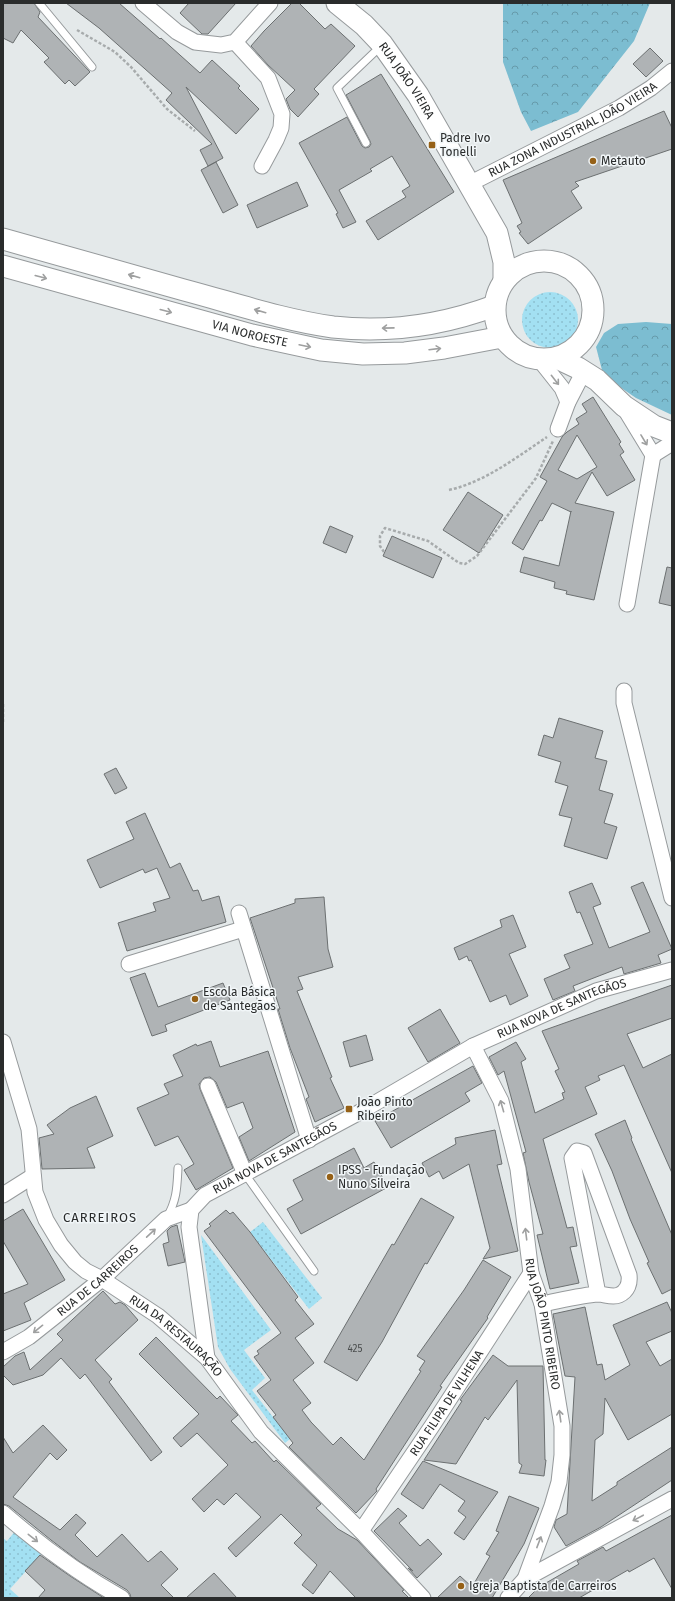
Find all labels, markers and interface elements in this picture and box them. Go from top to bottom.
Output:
street label: RUA JOÃO VIEIRA [376,39,437,121]
street label: RUA ZONA INDUSTRIAL JOÃO VIEIRA [486,79,660,180]
place label: Padre Ivo Tonelli [440,131,490,159]
marker: Padre Ivo Tonelli [427,140,437,150]
place label: Metauto [601,154,646,168]
marker: Metauto [588,156,598,166]
one-way arrow [128,272,141,279]
one-way arrow [34,273,47,281]
one-way arrow [253,307,266,314]
one-way arrow [159,308,172,315]
street label: VIA NOROESTE [210,317,289,350]
one-way arrow [382,324,395,332]
one-way arrow [299,343,312,351]
one-way arrow [428,346,441,353]
one-way arrow [551,374,559,385]
one-way arrow [640,434,648,446]
street label: RUA NOVA DE SANTEGÃOS [495,976,628,1041]
place label: Escola Básica de Santegãos [203,985,276,1013]
marker: Escola Básica de Santegãos [190,994,200,1004]
place label: João Pinto Ribeiro [357,1095,413,1123]
one-way arrow [498,1100,505,1113]
marker: João Pinto Ribeiro [344,1104,354,1114]
street label: RUA NOVA DE SANTEGÃOS [210,1119,340,1197]
place label: IPSS - Fundação Nuno Silveira [338,1163,425,1191]
marker: IPSS - Fundação Nuno Silveira [325,1172,335,1182]
district label: CARREIROS [63,1210,137,1225]
one-way arrow [522,1228,530,1241]
one-way arrow [145,1229,155,1238]
street label: RUA DE CARREIROS [54,1241,141,1319]
street label: RUA JOÃO PINTO RIBEIRO [522,1257,563,1391]
street label: RUA DA RESTAURAÇÃO [127,1292,225,1379]
one-way arrow [33,1325,44,1334]
house number: 425 [347,1343,363,1355]
street label: RUA FILIPA DE VILHENA [407,1347,486,1459]
one-way arrow [556,1410,564,1423]
one-way arrow [632,1515,644,1522]
one-way arrow [28,1534,39,1543]
one-way arrow [535,1537,543,1549]
place label: Igreja Baptista de Carreiros [469,1579,617,1593]
marker: Igreja Baptista de Carreiros [456,1581,466,1591]

